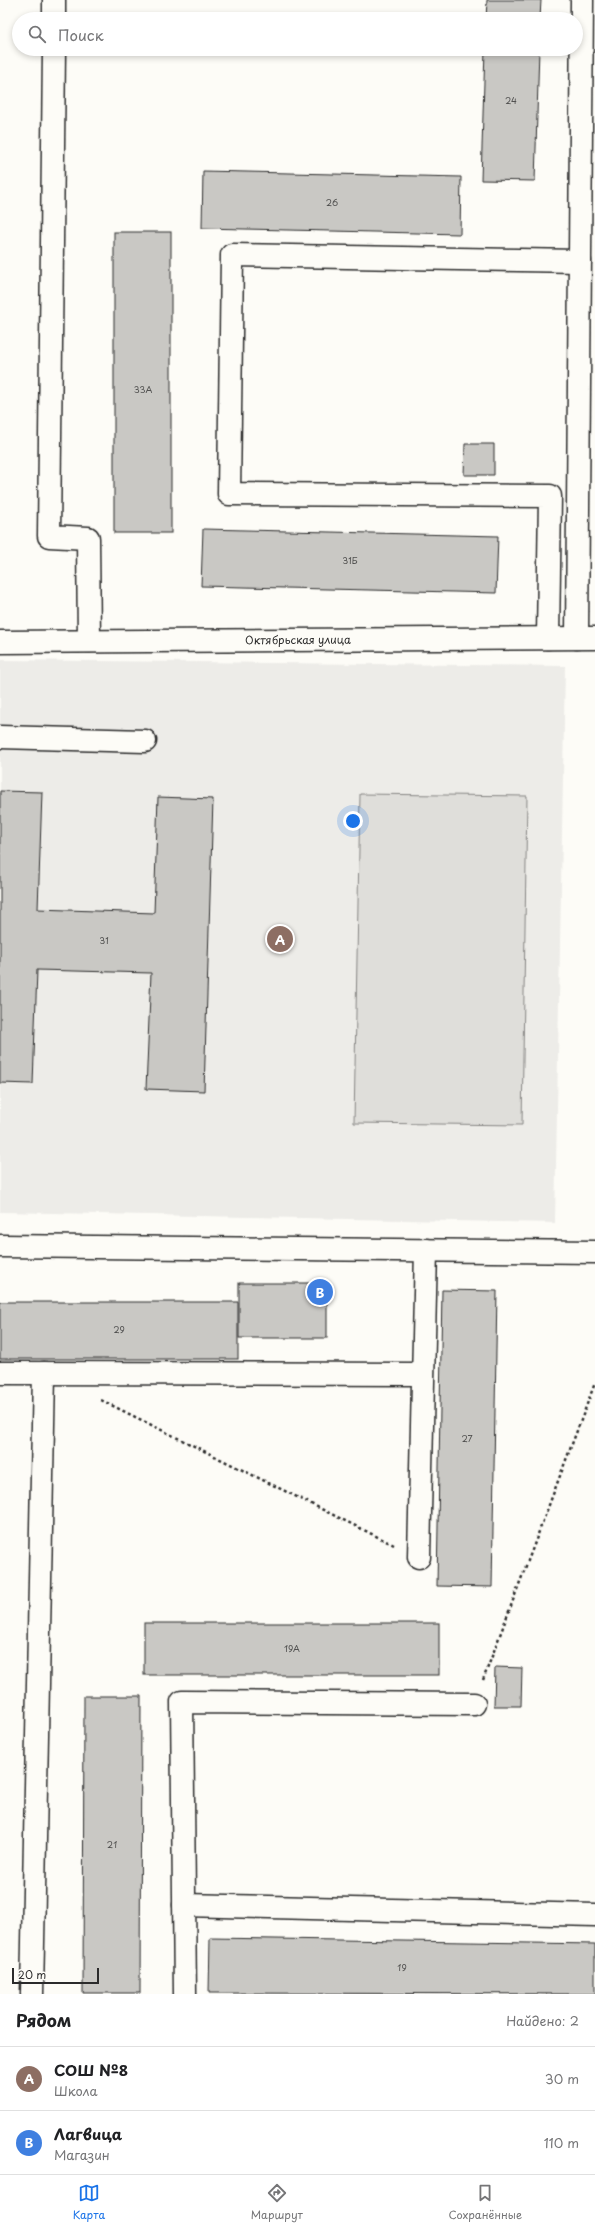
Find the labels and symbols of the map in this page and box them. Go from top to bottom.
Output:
house number: 24 [505,93,517,107]
house number: 26 [326,195,338,209]
house number: 33А [134,382,152,396]
house number: 31Б [342,553,358,567]
street label: Октябрьская улица [245,631,351,648]
your location [343,811,363,831]
pin: A [267,924,293,954]
house number: 31 [99,933,109,947]
pin: B [307,1277,333,1307]
house number: 29 [113,1322,125,1336]
house number: 27 [461,1431,473,1445]
house number: 19А [284,1641,300,1655]
house number: 21 [107,1837,117,1851]
house number: 19 [397,1960,407,1974]
scale bar [12,1966,99,1985]

